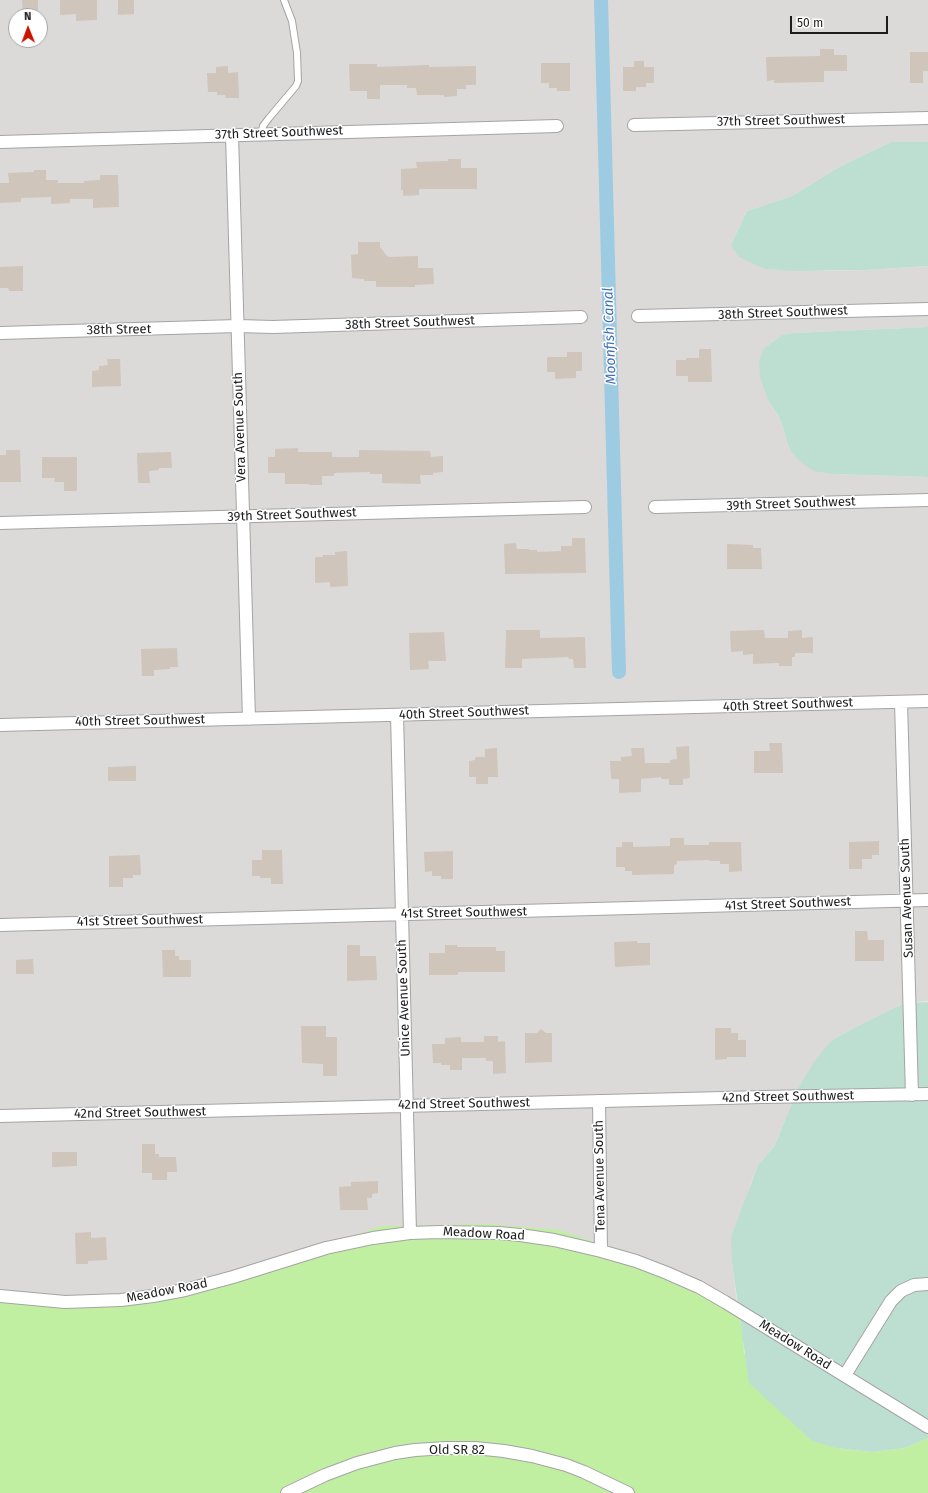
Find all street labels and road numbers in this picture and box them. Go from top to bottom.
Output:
street label: 37th Street Southwest [717,112,845,130]
street label: 37th Street Southwest [215,123,343,143]
street label: 38th Street Southwest [718,303,848,323]
street label: 38th Street Southwest [345,313,475,333]
street label: 38th Street [87,322,151,338]
street label: Vera Avenue South [230,372,250,482]
street label: 39th Street Southwest [726,494,856,514]
street label: 39th Street Southwest [227,505,357,525]
street label: 40th Street Southwest [723,695,853,715]
street label: 40th Street Southwest [399,703,529,723]
street label: 40th Street Southwest [75,712,205,730]
street label: Susan Avenue South [897,838,917,958]
street label: 41st Street Southwest [725,894,851,914]
street label: 41st Street Southwest [401,904,527,922]
street label: 41st Street Southwest [77,912,203,930]
street label: Unice Avenue South [394,939,414,1057]
street label: 42nd Street Southwest [722,1088,854,1106]
street label: 42nd Street Southwest [398,1095,530,1113]
street label: 42nd Street Southwest [74,1104,206,1122]
street label: Tena Avenue South [591,1120,609,1232]
street label: Meadow Road [443,1224,525,1244]
street label: Meadow Road [125,1275,209,1307]
street label: Meadow Road [756,1317,834,1373]
street label: Old SR 82 [429,1442,485,1458]

